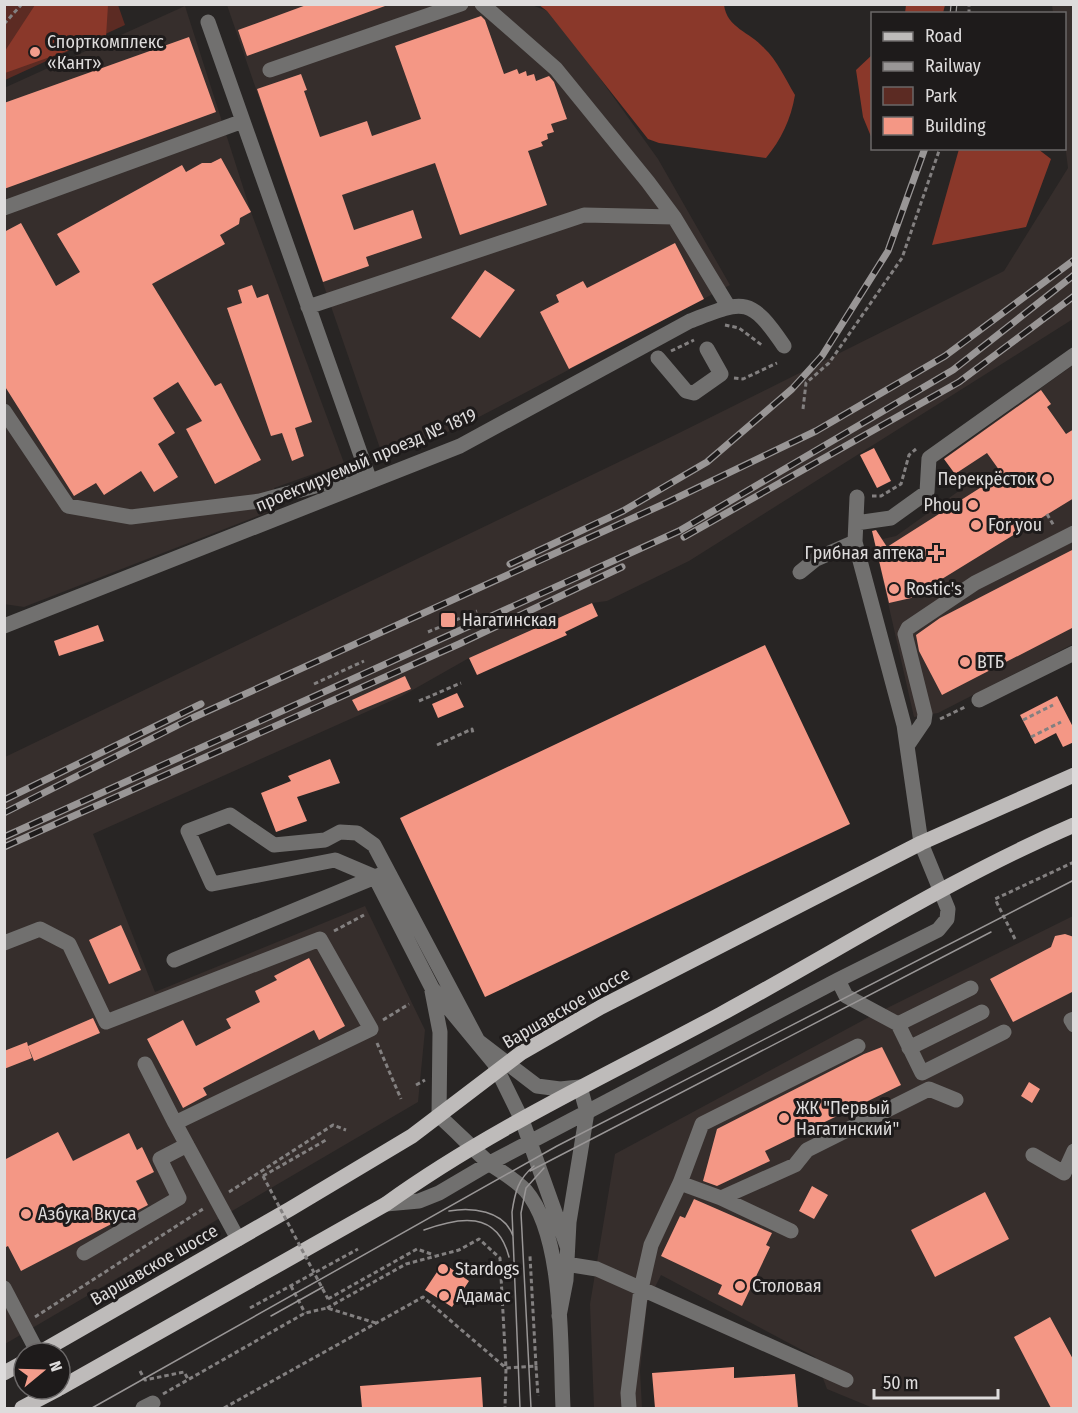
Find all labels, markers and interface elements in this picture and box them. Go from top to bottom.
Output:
legend [871,12,1066,150]
text: Road [925,25,962,47]
place label: Спорткомплекс «Кант» [47,31,164,74]
marker: Спорткомплекс «Кант» [28,45,42,59]
text: Railway [925,55,981,77]
text: Park [925,85,958,107]
text: Building [925,115,986,137]
street label: проектируемый проезд № 1819 [252,403,480,517]
place label: Перекрёсток [937,468,1036,490]
marker: Перекрёсток [1040,472,1054,486]
place label: Phou [924,494,961,516]
marker: Phou [966,498,980,512]
place label: For you [988,514,1042,536]
marker: For you [969,518,983,532]
place label: Грибная аптека [804,542,924,564]
marker: Грибная аптека [929,546,943,560]
place label: Rostic's [906,578,962,600]
marker: Rostic's [887,582,901,596]
place label: Нагатинская [462,609,557,631]
marker: Нагатинская [439,611,457,629]
place label: ВТБ [977,651,1004,673]
marker: ВТБ [958,655,972,669]
street label: Варшавское шоссе [498,963,634,1053]
place label: ЖК "Первый Нагатинский" [796,1097,899,1140]
marker: ЖК "Первый Нагатинский" [777,1111,791,1125]
place label: Азбука Вкуса [38,1203,137,1225]
marker: Азбука Вкуса [19,1207,33,1221]
street label: Варшавское шоссе [86,1220,222,1310]
place label: Stardogs [455,1258,520,1280]
marker: Stardogs [436,1262,450,1276]
place label: Столовая [752,1275,822,1297]
marker: Столовая [733,1279,747,1293]
place label: Адамас [456,1285,511,1307]
marker: Адамас [437,1289,451,1303]
north arrow [12,1341,72,1401]
text: N [45,1359,66,1374]
scale bar [874,1362,998,1400]
text: 50 m [883,1372,919,1394]

